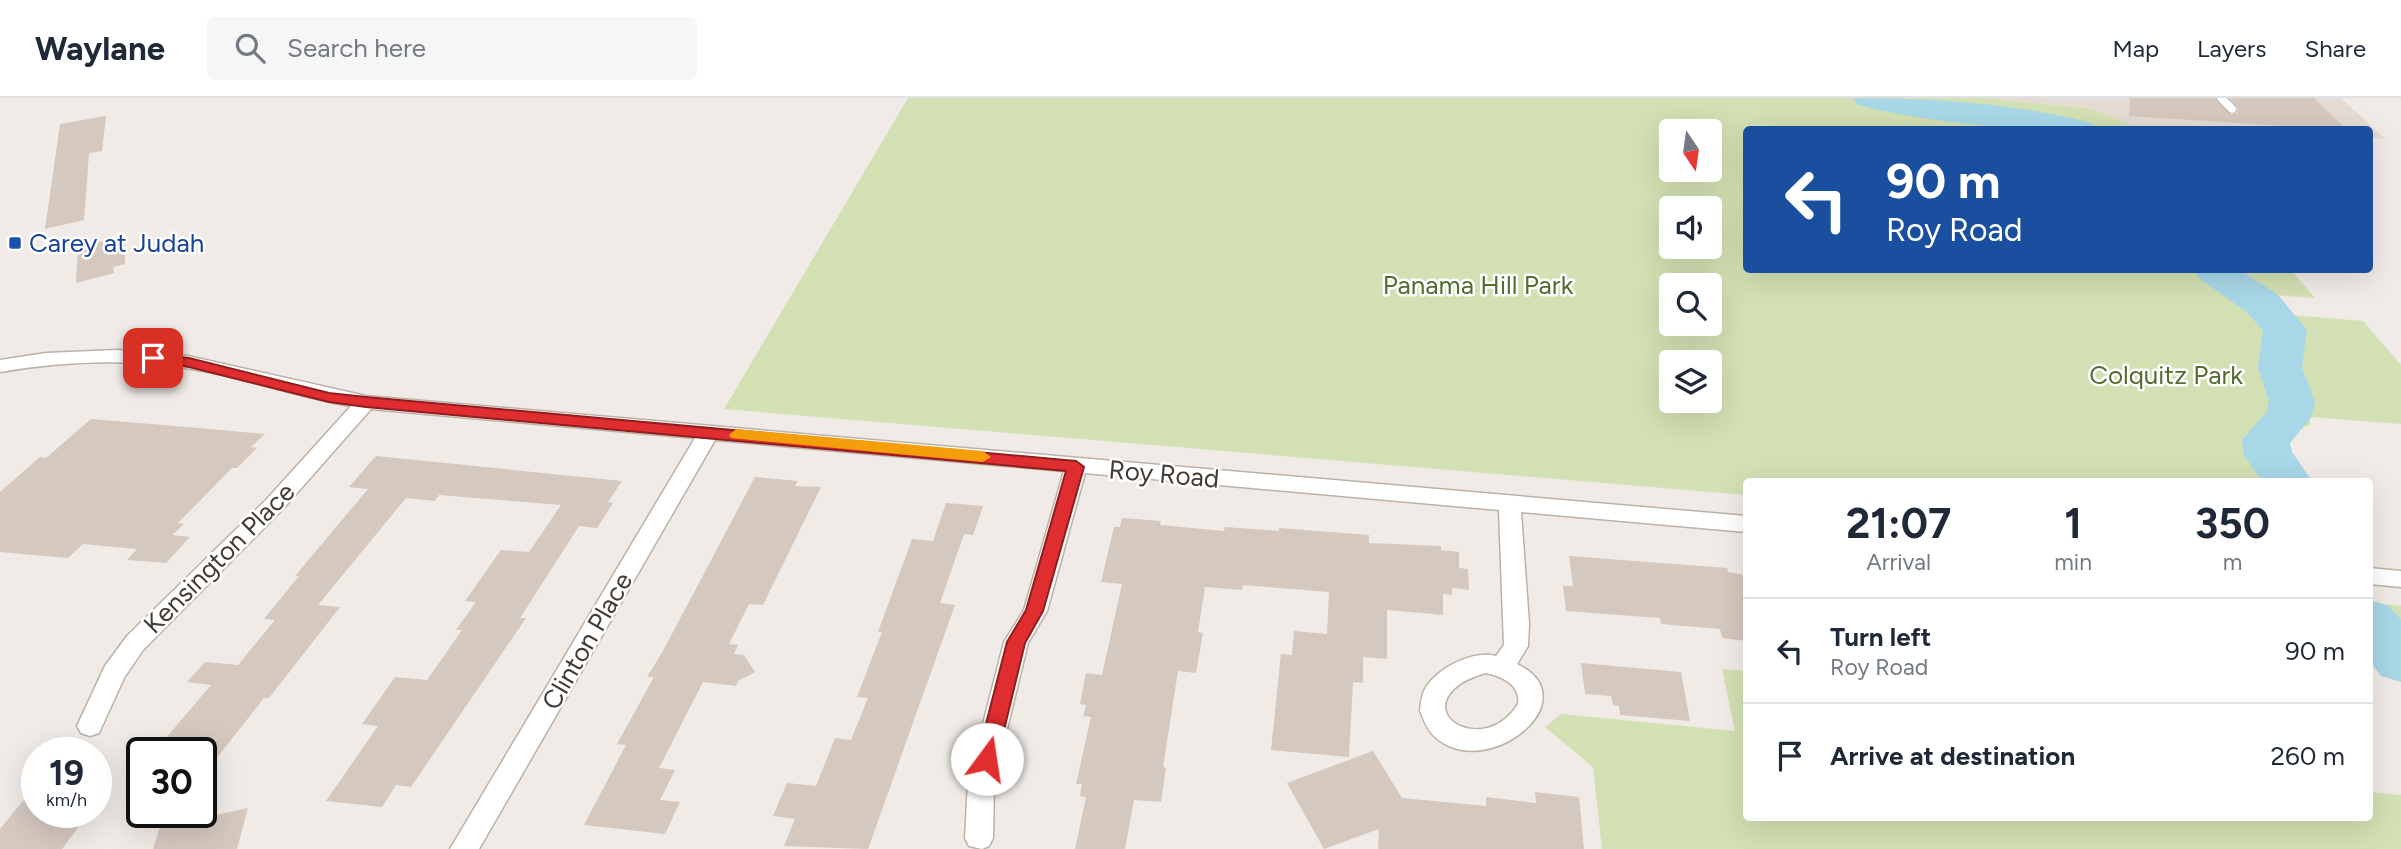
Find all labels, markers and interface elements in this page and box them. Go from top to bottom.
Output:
search box [207,17,697,80]
text: Waylane [35,29,165,68]
icon: search [231,29,269,67]
text: Search here [287,32,426,64]
text: Map [2112,34,2159,63]
text: Layers [2197,34,2266,63]
text: Share [2304,34,2366,63]
north arrow [1659,119,1722,182]
map controls [1659,119,1722,413]
text: 90 m [1886,151,2001,210]
icon: left [1771,154,1862,245]
button: sound [1659,196,1722,259]
text: Roy Road [1886,211,2023,249]
place label: Carey at Judah [29,227,204,259]
marker: Carey at Judah [7,235,23,251]
park label: Panama Hill Park [1383,269,1574,301]
button: search [1659,273,1722,336]
pin [123,328,183,388]
icon: arrive [134,339,172,377]
button: layers [1659,350,1722,413]
park label: Colquitz Park [2089,359,2243,391]
street label: Roy Road [1107,453,1221,495]
street label: Kensington Place [137,476,301,640]
text: 21:07 [1846,498,1951,549]
text: 1 [2064,498,2082,549]
text: 350 [2195,498,2270,549]
text: Arrival [1866,548,1931,576]
text: min [2054,548,2092,576]
text: m [2223,548,2242,576]
street label: Clinton Place [535,567,639,715]
text: Turn left [1830,621,1931,653]
icon: left [1771,632,1809,670]
text: 90 m [2285,635,2345,667]
text: Roy Road [1830,653,1928,681]
position arrow [950,722,1024,796]
speed limit sign: 30 [126,737,217,828]
icon: arrive [1771,737,1809,775]
text: Arrive at destination [1830,740,2075,772]
text: 260 m [2271,740,2345,772]
text: 19 [49,752,84,794]
text: km/h [46,789,87,811]

